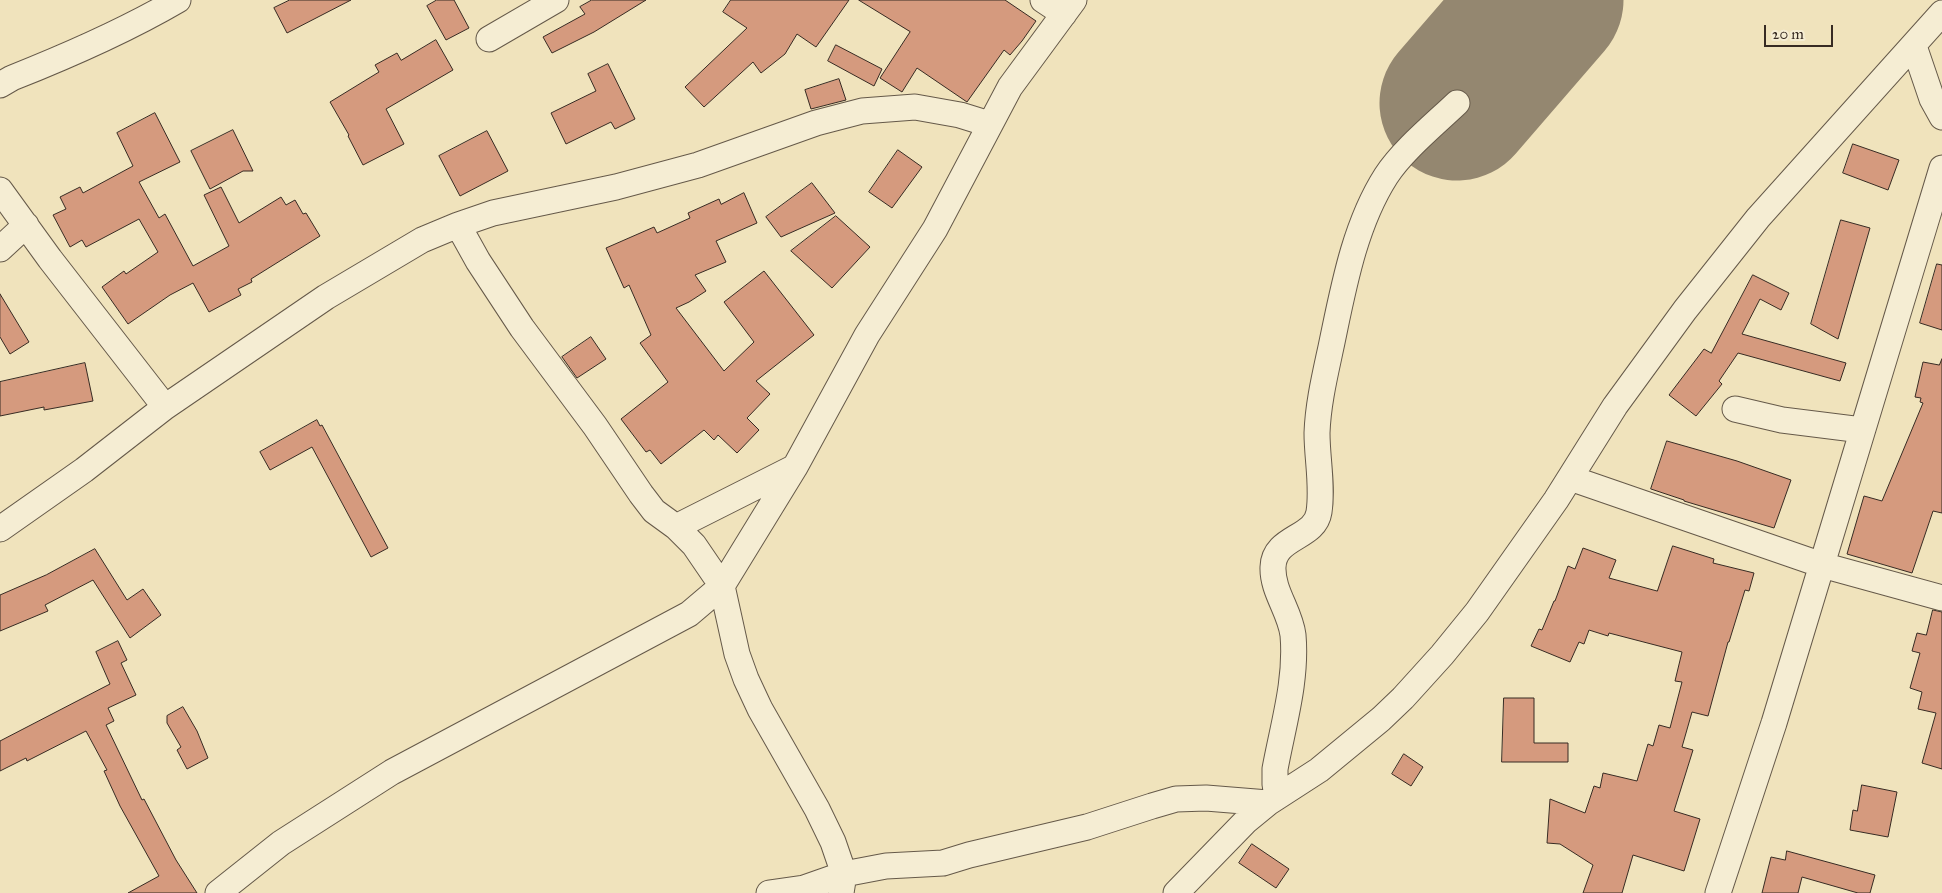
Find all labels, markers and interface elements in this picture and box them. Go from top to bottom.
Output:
scale bar [1767,15,1836,47]
text: 20 m [1772,25,1804,43]

